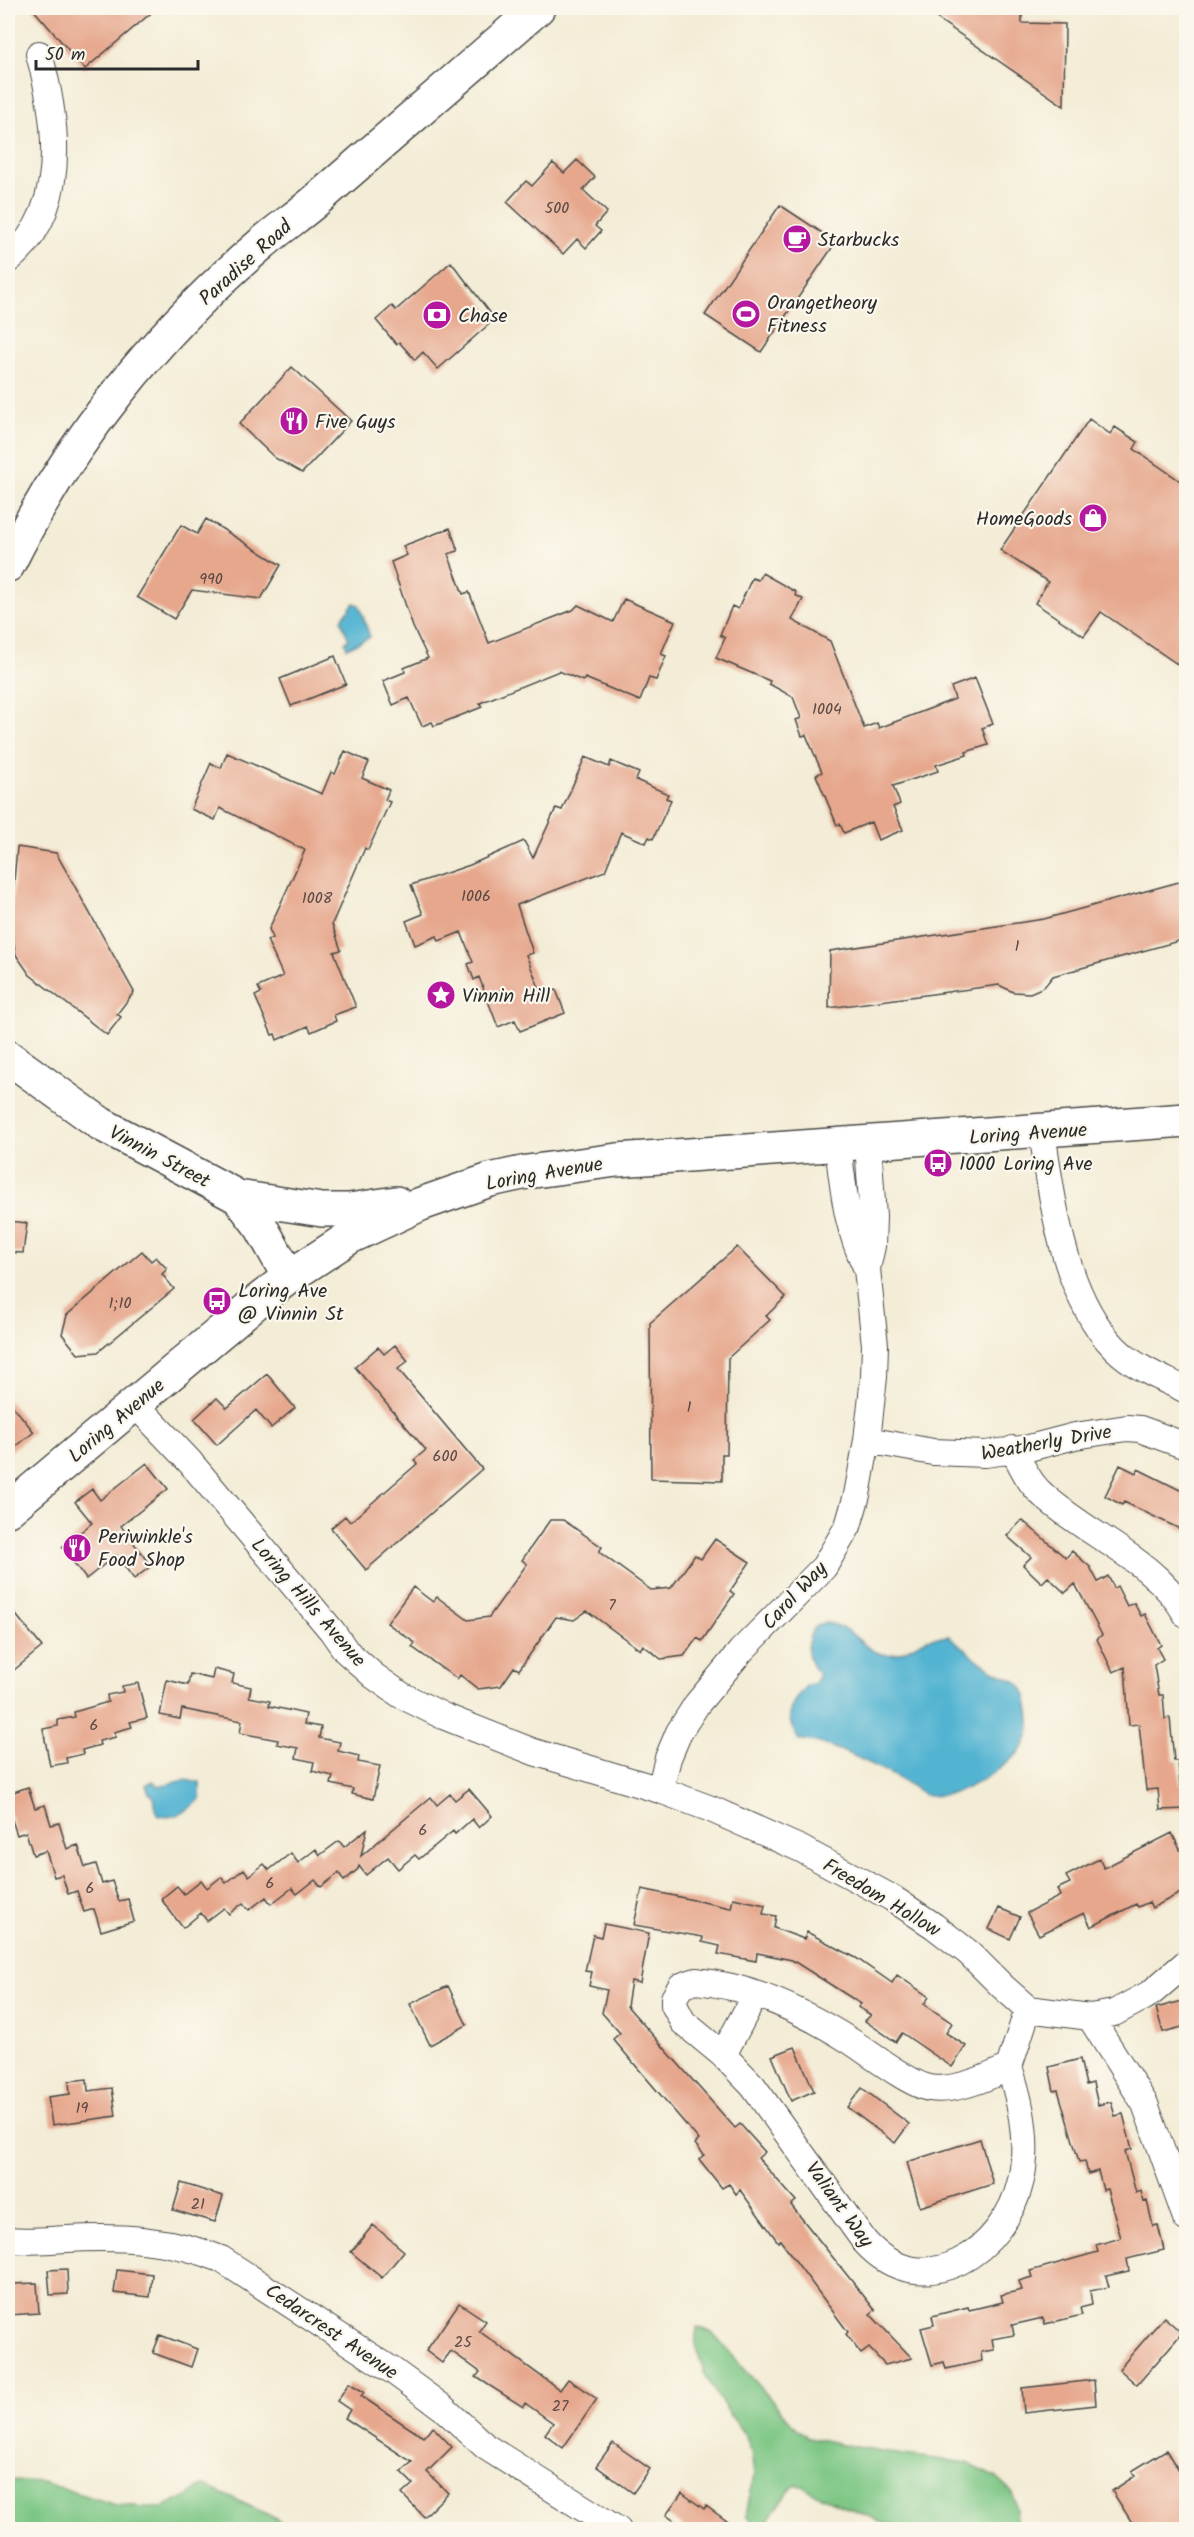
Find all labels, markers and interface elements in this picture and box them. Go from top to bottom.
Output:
scale bar [36,33,198,71]
text: 50 m [45,41,85,70]
house number: 500 [545,196,569,221]
street label: Paradise Road [192,212,301,314]
cafe icon: Starbucks [781,223,813,255]
place label: Starbucks [818,225,900,257]
place label: Orangetheory Fitness [767,288,878,343]
sports icon: Orangetheory Fitness [730,298,762,330]
bank icon: Chase [421,299,453,331]
place label: Chase [458,301,508,333]
restaurant icon: Five Guys [278,405,310,437]
place label: Five Guys [315,407,396,439]
shop icon: HomeGoods [1077,502,1109,534]
place label: HomeGoods [976,504,1072,536]
house number: 990 [199,567,223,592]
house number: 1004 [812,697,842,722]
house number: 1006 [461,884,491,909]
house number: 1008 [302,886,333,911]
house number: 1 [1014,934,1020,959]
place icon: Vinnin Hill [425,979,457,1011]
place label: Vinnin Hill [462,981,550,1013]
street label: Loring Avenue [968,1115,1088,1155]
street label: Vinnin Street [103,1118,216,1198]
bus stop icon: 1000 Loring Ave [922,1147,954,1179]
street label: Loring Avenue [483,1149,605,1201]
place label: 1000 Loring Ave [959,1149,1092,1181]
place label: Loring Ave @ Vinnin St [238,1276,344,1331]
bus stop icon: Loring Ave @ Vinnin St [201,1285,233,1317]
house number: 1;10 [109,1291,131,1316]
street label: Loring Avenue [62,1371,173,1472]
house number: 1 [686,1395,692,1420]
street label: Weatherly Drive [979,1417,1114,1471]
house number: 600 [433,1444,457,1469]
place label: Periwinkle's Food Shop [98,1522,193,1577]
street label: Loring Hills Avenue [242,1531,373,1675]
restaurant icon: Periwinkle's Food Shop [61,1532,93,1564]
street label: Carol Way [755,1554,836,1638]
house number: 7 [608,1593,616,1618]
house number: 6 [90,1713,98,1738]
house number: 6 [419,1818,427,1843]
street label: Freedom Hollow [816,1851,947,1947]
house number: 6 [266,1871,274,1896]
house number: 6 [86,1876,94,1901]
house number: 19 [76,2096,89,2121]
street label: Valiant Way [796,2155,881,2255]
house number: 21 [191,2192,205,2217]
street label: Cedarcrest Avenue [258,2276,404,2389]
house number: 25 [454,2330,473,2355]
house number: 27 [552,2394,569,2419]

